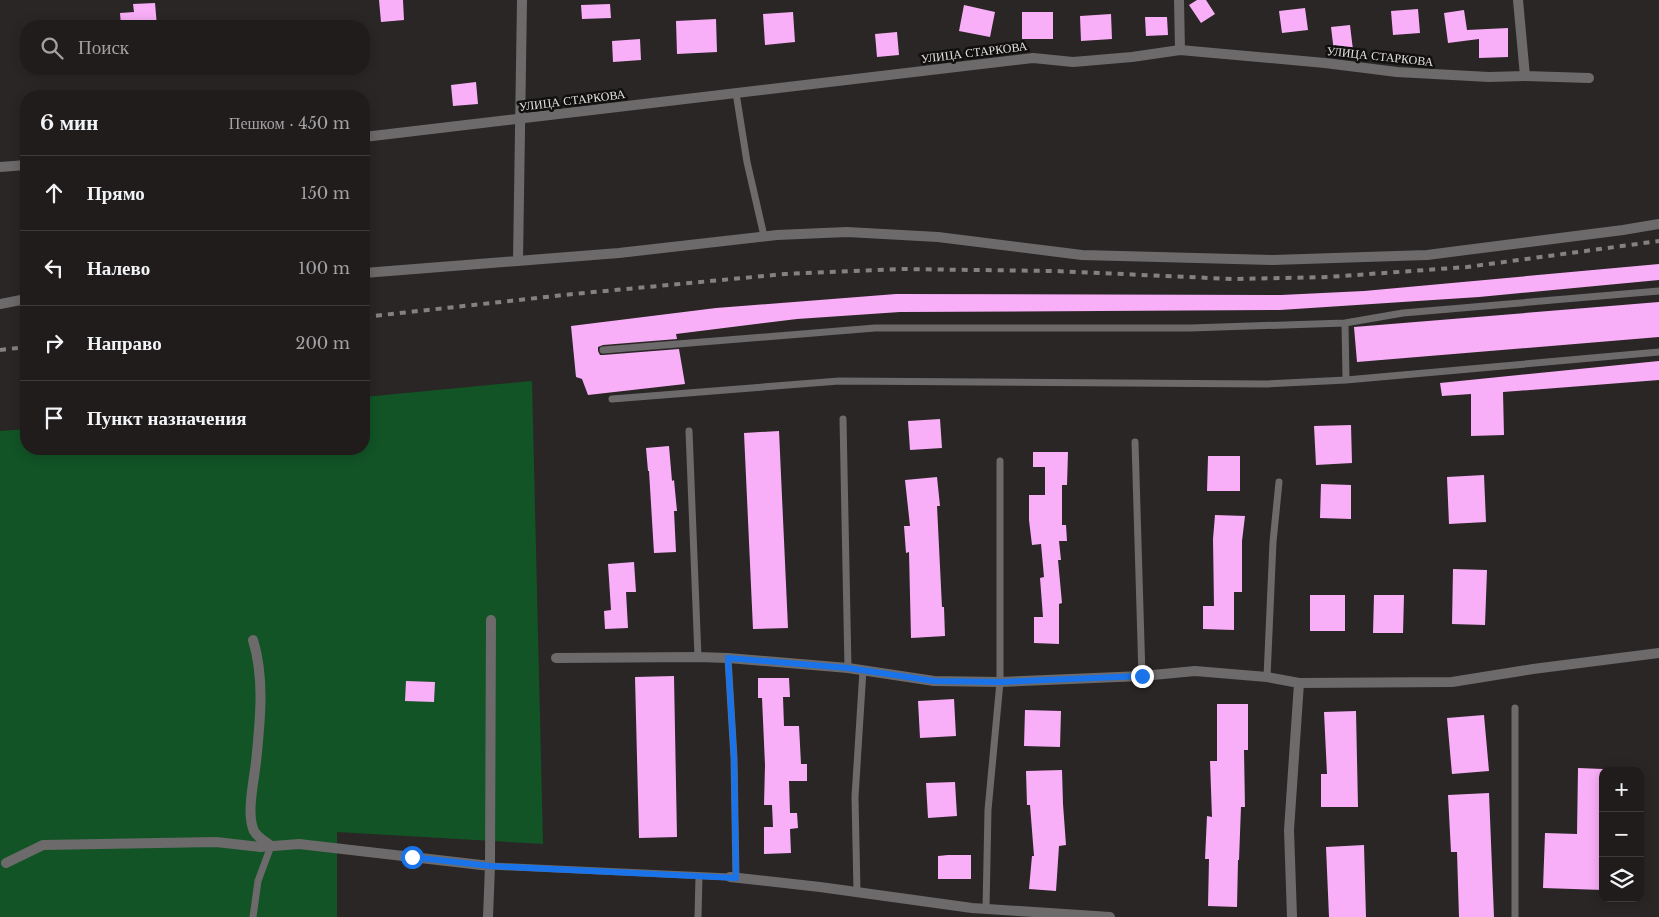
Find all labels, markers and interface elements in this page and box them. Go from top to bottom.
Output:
search box [20,20,370,75]
icon: search [38,34,66,62]
text: Поиск [78,36,129,59]
street label: УЛИЦА СТАРКОВА [920,38,1028,66]
street label: УЛИЦА СТАРКОВА [1326,43,1434,69]
street label: УЛИЦА СТАРКОВА [518,86,626,114]
text: 6 мин [40,110,98,136]
text: Пешком · 450 m [229,113,350,133]
icon: ahead [40,179,68,207]
text: Прямо [87,182,145,205]
text: 150 m [301,183,350,203]
icon: left [40,254,68,282]
text: Налево [87,257,150,280]
text: 100 m [298,258,350,278]
icon: right [40,329,68,357]
text: Направо [87,332,162,355]
text: 200 m [296,333,350,353]
icon: arrive [40,404,68,432]
text: Пункт назначения [87,407,247,430]
route end [1131,665,1154,688]
map controls [1599,767,1644,902]
button: + [1599,767,1644,812]
button: − [1599,812,1644,857]
route start [401,846,424,869]
button: layers [1599,857,1644,902]

